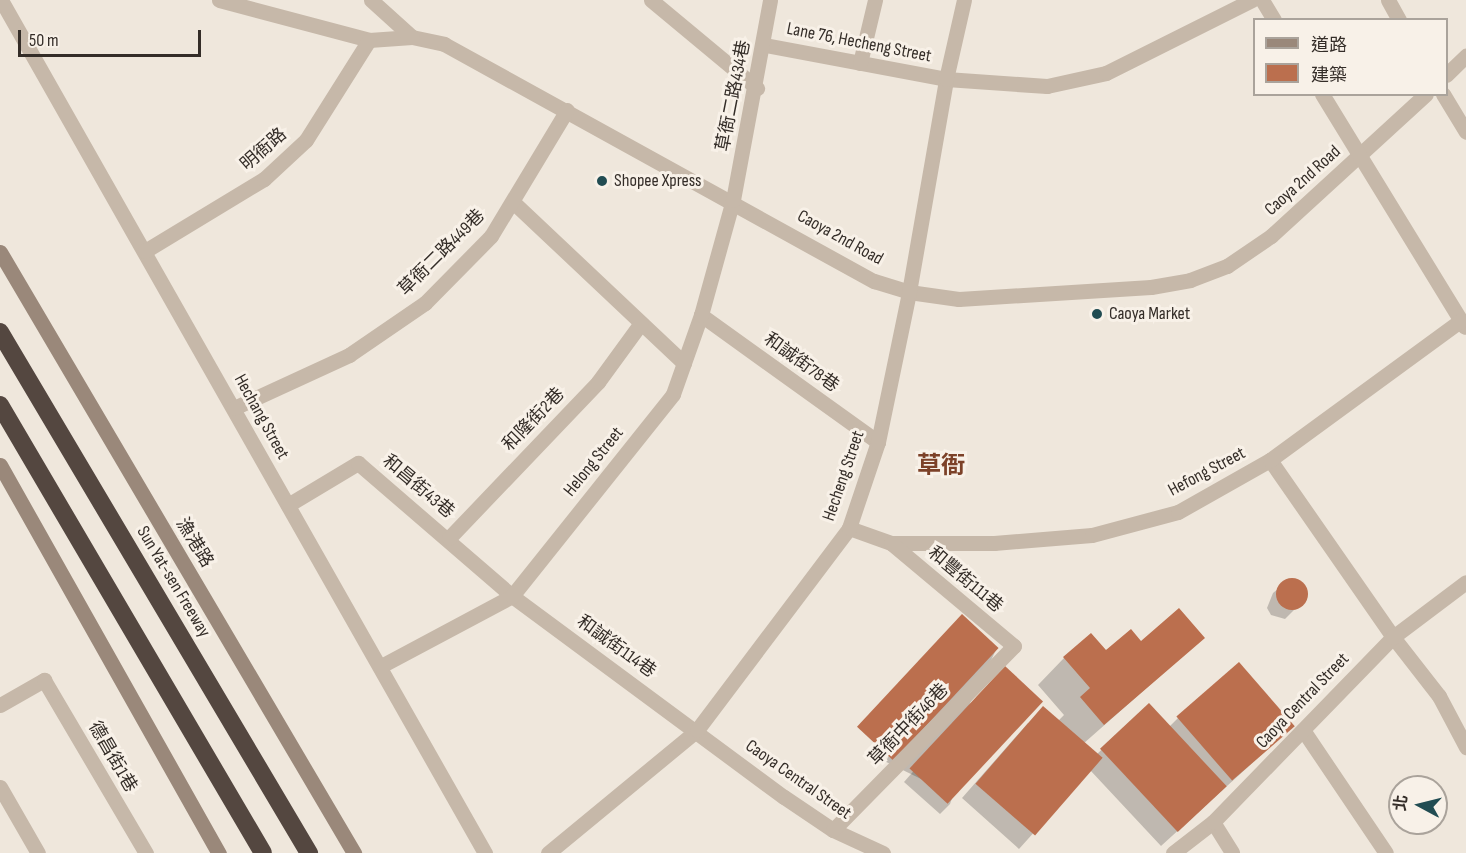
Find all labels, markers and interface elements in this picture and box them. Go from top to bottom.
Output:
scale bar [21,18,204,56]
street label: Lane 76, Hecheng Street [785,18,933,68]
legend [1253,18,1448,96]
text: 50 m [29,30,59,51]
text: 道路 [1311,35,1347,56]
street label: 草衙二路434巷 [713,39,755,153]
text: 建築 [1311,65,1347,86]
street label: 明衙路 [237,124,291,176]
street label: Caoya 2nd Road [1261,141,1345,221]
place label: Shopee Xpress [614,170,702,192]
marker: Shopee Xpress [595,174,609,188]
street label: 草衙二路449巷 [394,205,490,301]
street label: Caoya 2nd Road [793,206,887,270]
place label: Caoya Market [1109,303,1190,325]
marker: Caoya Market [1090,307,1104,321]
street label: 和誠街78巷 [759,329,843,397]
street label: Hechang Street [229,371,293,463]
street label: 和隆街2巷 [499,384,569,456]
street label: Helong Street [560,423,628,501]
street label: Hecheng Street [818,428,870,524]
street label: Hefong Street [1165,443,1249,501]
street label: 和昌街43巷 [378,451,458,523]
district label: 草衙 [917,452,965,480]
street label: 漁港路 [171,514,217,572]
street label: Sun Yat-sen Freeway [131,523,215,641]
street label: 和豐街111巷 [923,543,1007,617]
street label: 和誠街114巷 [572,611,660,683]
street label: Caoya Central Street [1252,649,1354,753]
street label: 草衙中街46巷 [865,680,953,770]
street label: 德昌街1巷 [83,718,141,796]
street label: Caoya Central Street [741,736,855,824]
north arrow [1388,775,1448,835]
text: 北 [1391,794,1412,812]

